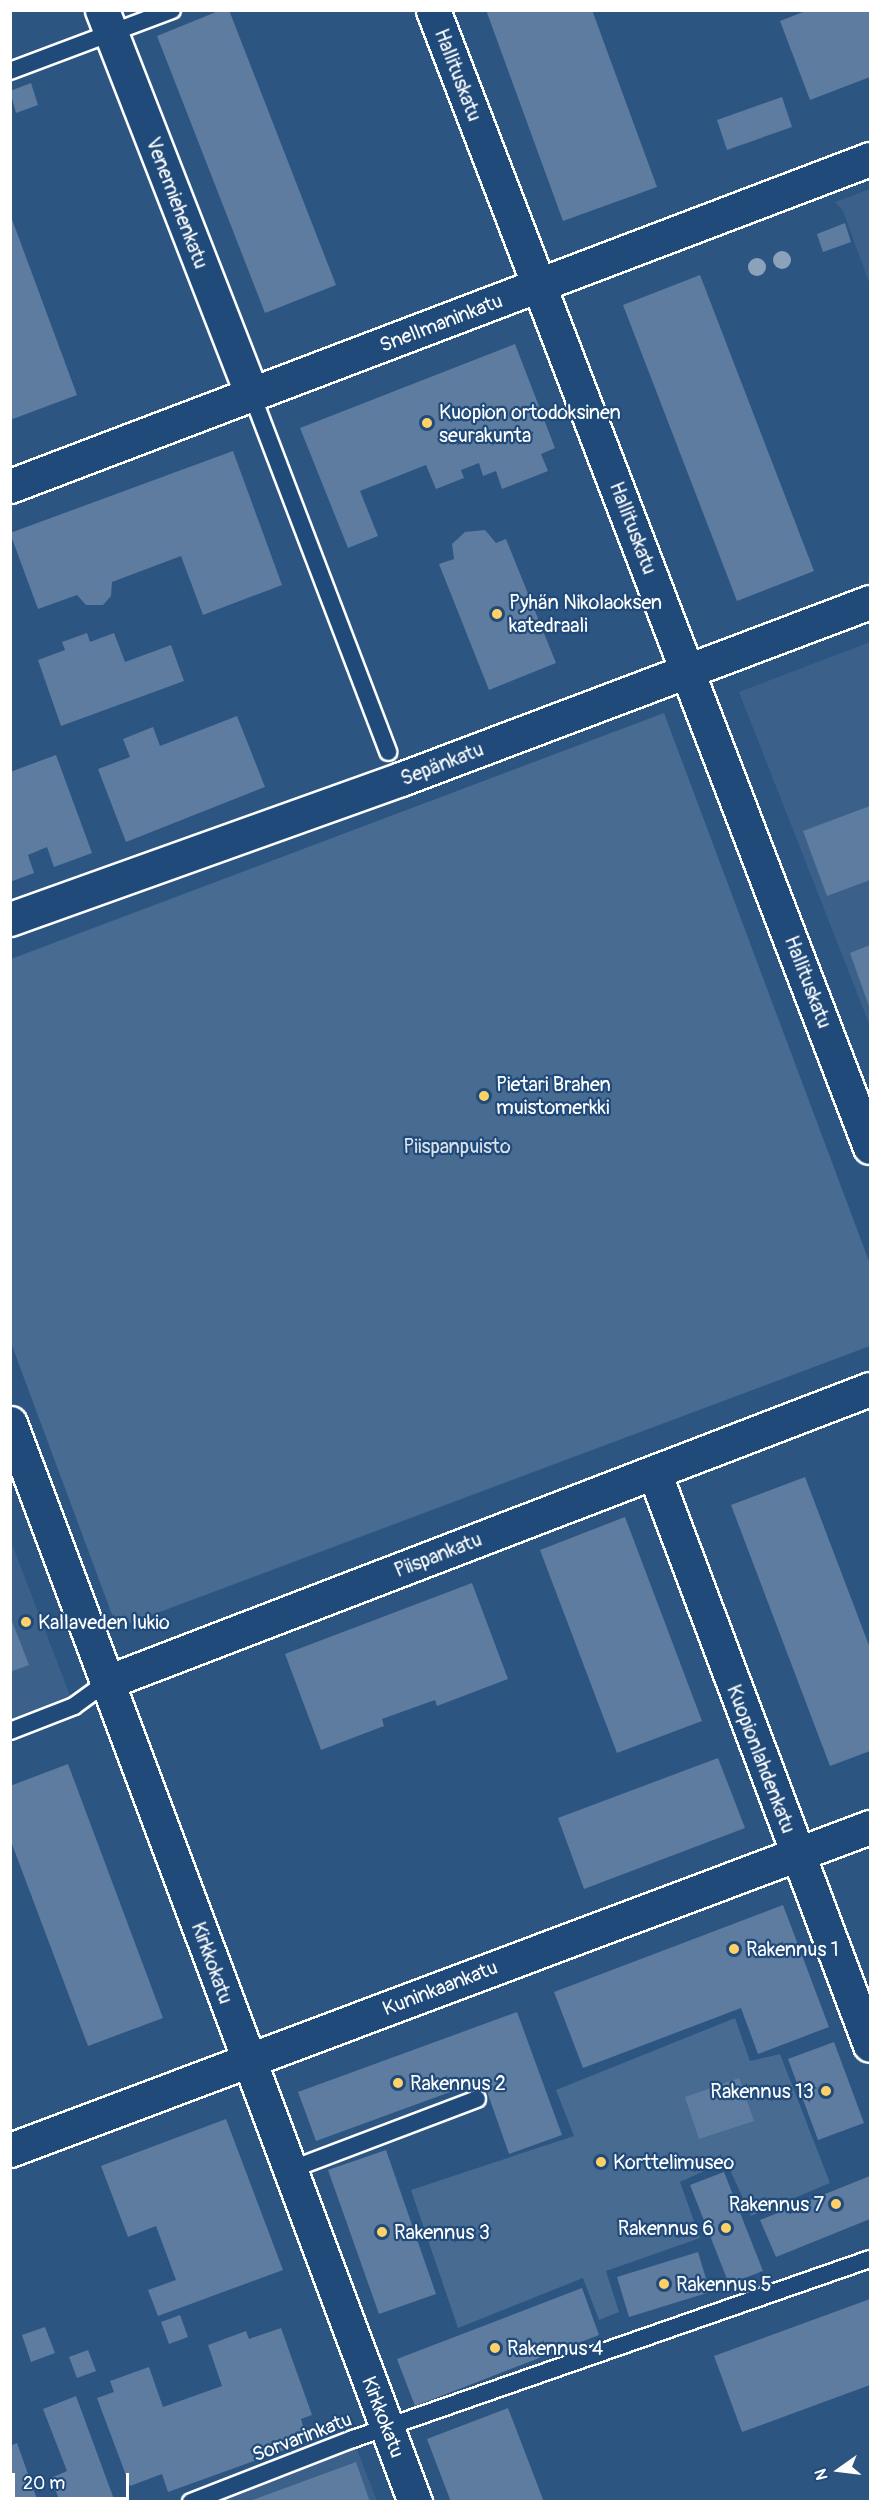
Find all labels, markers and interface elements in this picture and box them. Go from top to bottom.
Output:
street label: Hallituskatu [429,25,487,125]
street label: Venemiehenkatu [141,134,213,272]
street label: Snellmaninkatu [376,289,506,357]
place label: Kuopion ortodoksinen seurakunta [439,400,621,447]
marker: Kuopion ortodoksinen seurakunta [420,416,434,430]
street label: Hallituskatu [604,478,662,578]
place label: Pyhän Nikolaoksen katedraali [509,590,662,637]
marker: Pyhän Nikolaoksen katedraali [490,607,504,621]
street label: Sepänkatu [397,737,487,791]
street label: Hallituskatu [779,932,837,1032]
place label: Pietari Brahen muistomerkki [496,1072,611,1119]
marker: Pietari Brahen muistomerkki [477,1089,491,1103]
park label: Piispanpuisto [403,1134,511,1158]
street label: Piispankatu [391,1527,485,1583]
place label: Kallaveden lukio [38,1610,170,1634]
marker: Kallaveden lukio [19,1615,33,1629]
street label: Kuopionlahdenkatu [722,1681,800,1837]
street label: Kirkkokatu [186,1919,238,2007]
place label: Rakennus 1 [746,1937,838,1961]
marker: Rakennus 1 [727,1942,741,1956]
street label: Kuninkaankatu [379,1955,501,2021]
place label: Rakennus 2 [410,2071,506,2095]
marker: Rakennus 2 [391,2076,405,2090]
place label: Rakennus 13 [710,2079,814,2103]
marker: Rakennus 13 [819,2084,833,2098]
place label: Korttelimuseo [613,2150,734,2174]
marker: Korttelimuseo [594,2155,608,2169]
place label: Rakennus 7 [729,2192,824,2216]
marker: Rakennus 7 [829,2197,843,2211]
place label: Rakennus 6 [618,2216,714,2240]
place label: Rakennus 3 [394,2220,490,2244]
marker: Rakennus 6 [719,2221,733,2235]
marker: Rakennus 3 [375,2225,389,2239]
place label: Rakennus 5 [676,2272,771,2296]
marker: Rakennus 5 [657,2277,671,2291]
place label: Rakennus 4 [507,2336,603,2360]
marker: Rakennus 4 [488,2341,502,2355]
street label: Kirkkokatu [357,2373,409,2461]
street label: Sorvarinkatu [249,2407,355,2467]
north arrow [809,2440,869,2500]
scale bar [15,2461,132,2499]
text: N [811,2467,833,2482]
text: 20 m [23,2472,65,2495]

